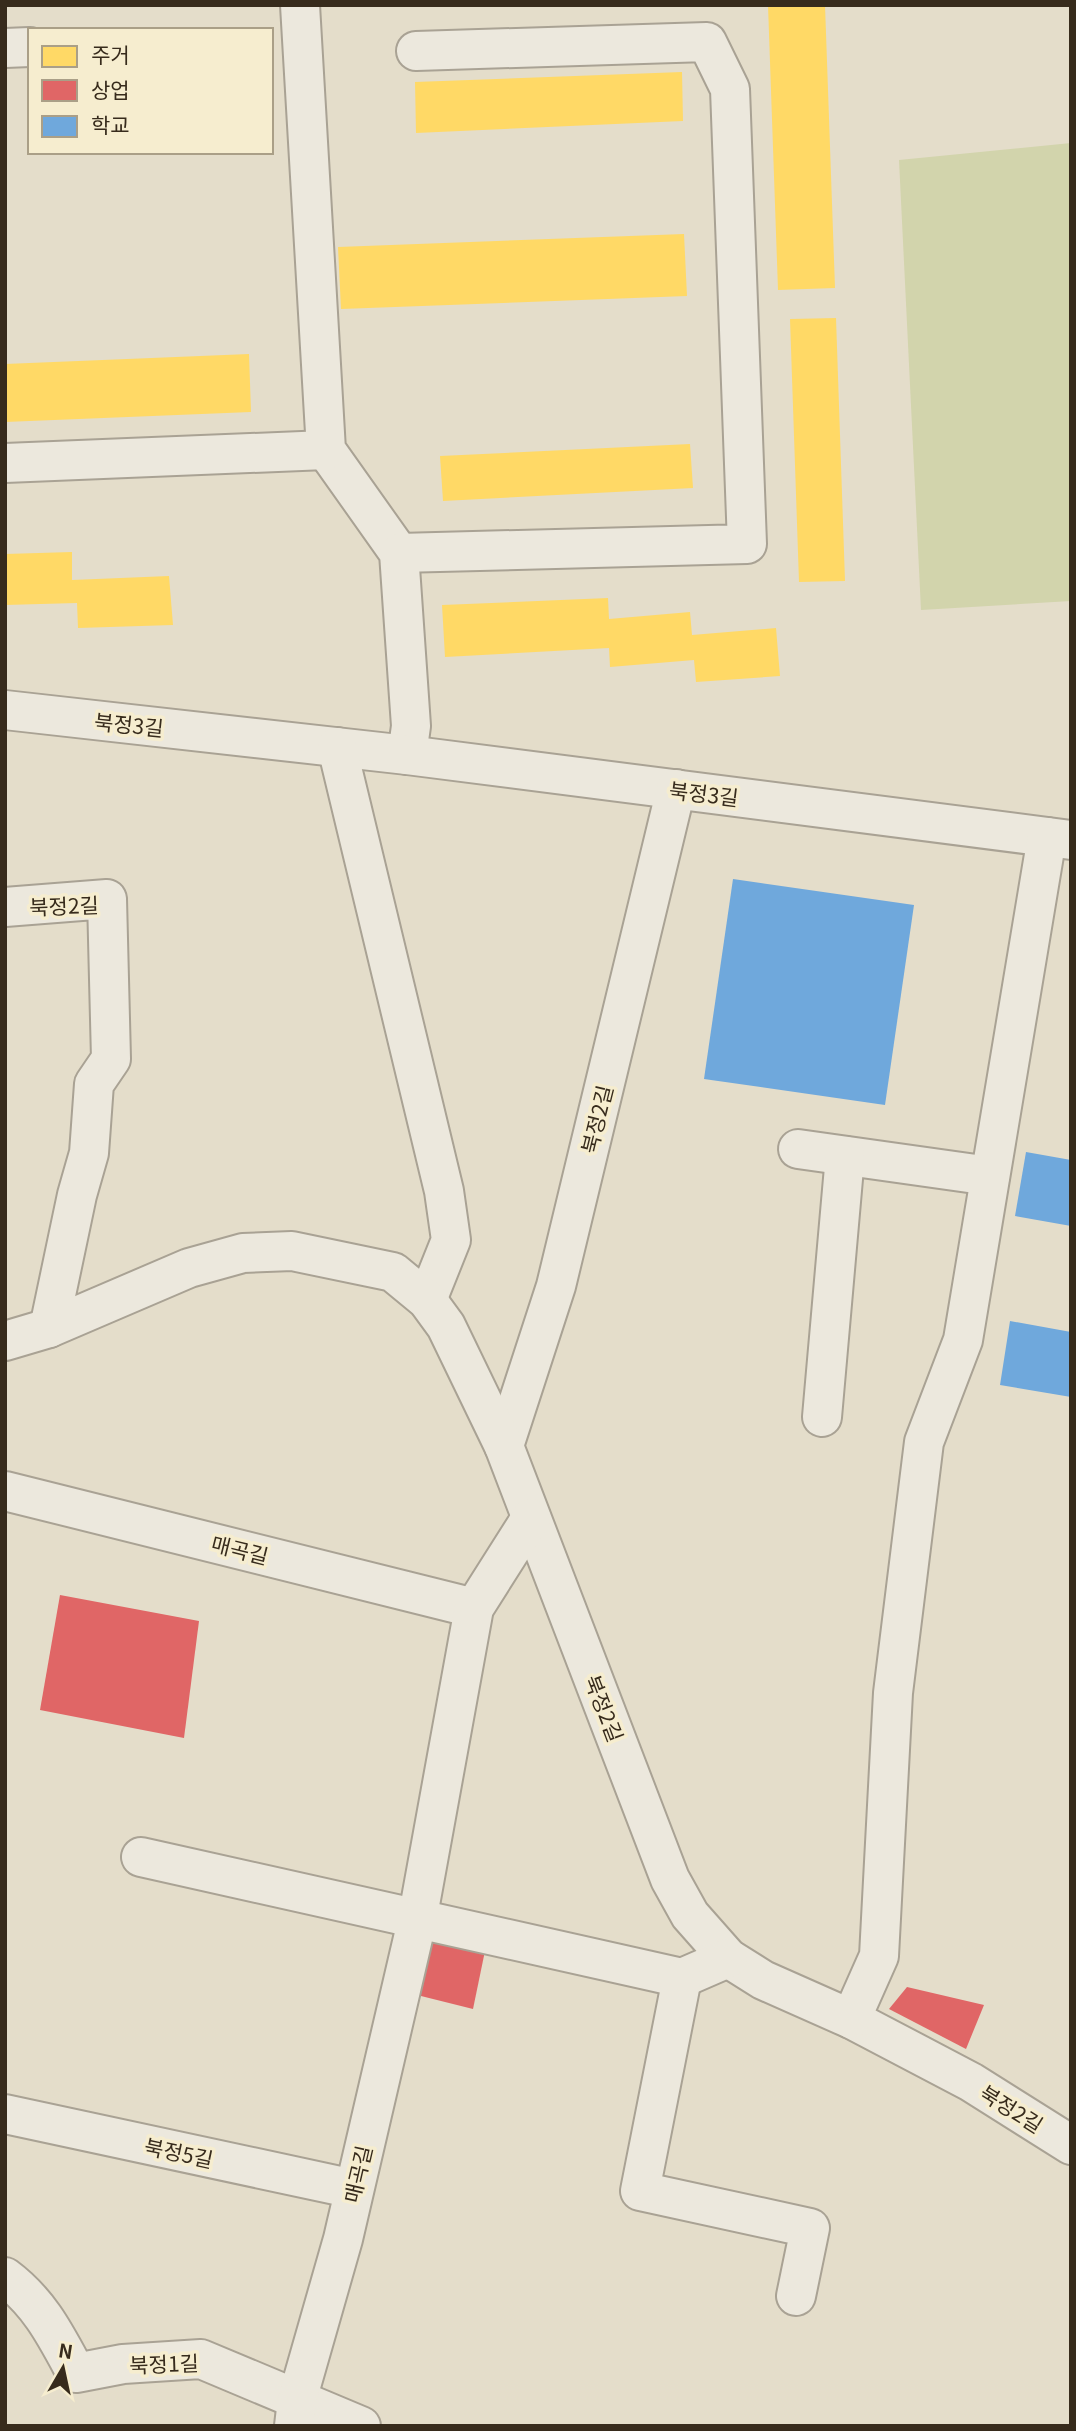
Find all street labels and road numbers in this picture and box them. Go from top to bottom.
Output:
street label: 북정3길 [93,705,165,743]
street label: 북정3길 [668,774,740,812]
street label: 북정2길 [29,889,99,921]
street label: 북정2길 [573,1082,619,1156]
street label: 매곡길 [208,1527,272,1571]
street label: 북정2길 [579,1670,631,1746]
street label: 북정2길 [975,2077,1049,2139]
street label: 북정5길 [142,2130,216,2174]
street label: 매곡길 [336,2142,378,2206]
street label: 북정1길 [129,2347,199,2379]

